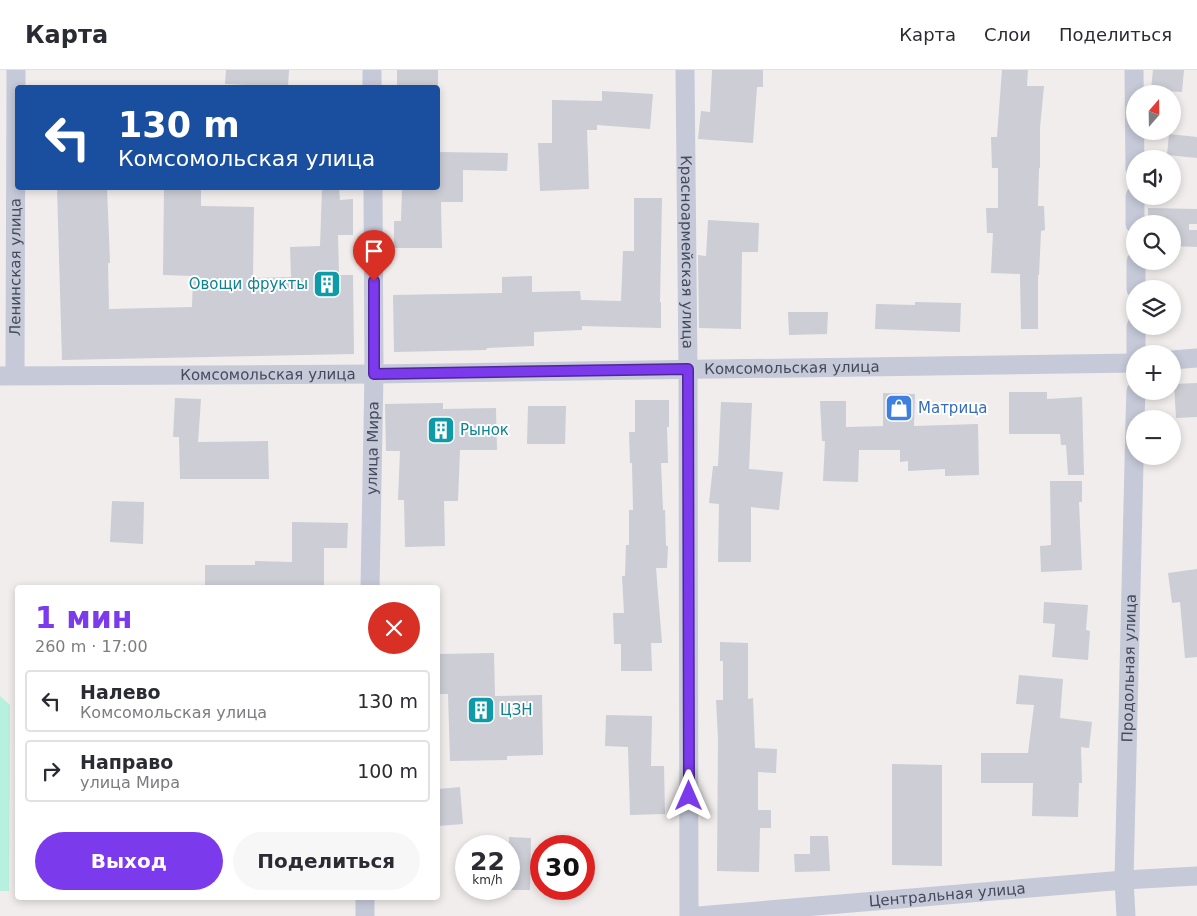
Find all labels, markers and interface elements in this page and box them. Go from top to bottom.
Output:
text: Карта [25,21,108,49]
text: Карта [899,24,956,45]
text: Слои [984,24,1031,45]
text: Поделиться [1059,24,1172,45]
north arrow [1126,85,1181,140]
map controls [1126,85,1181,465]
icon: left [35,105,100,170]
text: 130 m [118,105,240,145]
text: Комсомольская улица [118,146,375,171]
button: sound [1126,150,1181,205]
street label: Красноармейская улица [677,155,697,349]
street label: Ленинская улица [6,198,25,336]
button: search [1126,215,1181,270]
pin [353,230,395,281]
icon: arrive [360,237,388,265]
building icon: Овощи фрукты [312,269,342,299]
place label: Овощи фрукты [189,275,308,293]
button: layers [1126,280,1181,335]
button: + [1126,345,1181,400]
street label: Комсомольская улица [704,358,880,378]
street label: Комсомольская улица [180,365,356,384]
shop icon: Матрица [884,393,914,423]
place label: Матрица [918,399,988,417]
street label: улица Мира [363,401,382,495]
button: − [1126,410,1181,465]
building icon: Рынок [426,415,456,445]
place label: Рынок [460,421,509,439]
street label: Продольная улица [1118,594,1140,743]
text: 1 мин [35,600,133,635]
button: close [368,602,420,654]
text: 260 m · 17:00 [35,637,148,656]
text: Налево [80,681,161,703]
icon: left [37,687,65,715]
text: 130 m [357,690,418,712]
building icon: ЦЗН [466,695,496,725]
place label: ЦЗН [500,701,533,719]
text: Комсомольская улица [80,703,267,722]
text: Направо [80,751,173,773]
icon: right [37,757,65,785]
text: 100 m [357,760,418,782]
position arrow [662,769,714,821]
text: улица Мира [80,773,180,792]
button: Выход [35,832,223,890]
button: Поделиться [233,832,420,890]
speed limit sign: 30 [530,835,595,900]
text: 22 [470,847,505,876]
text: km/h [472,873,503,887]
street label: Центральная улица [868,879,1026,911]

